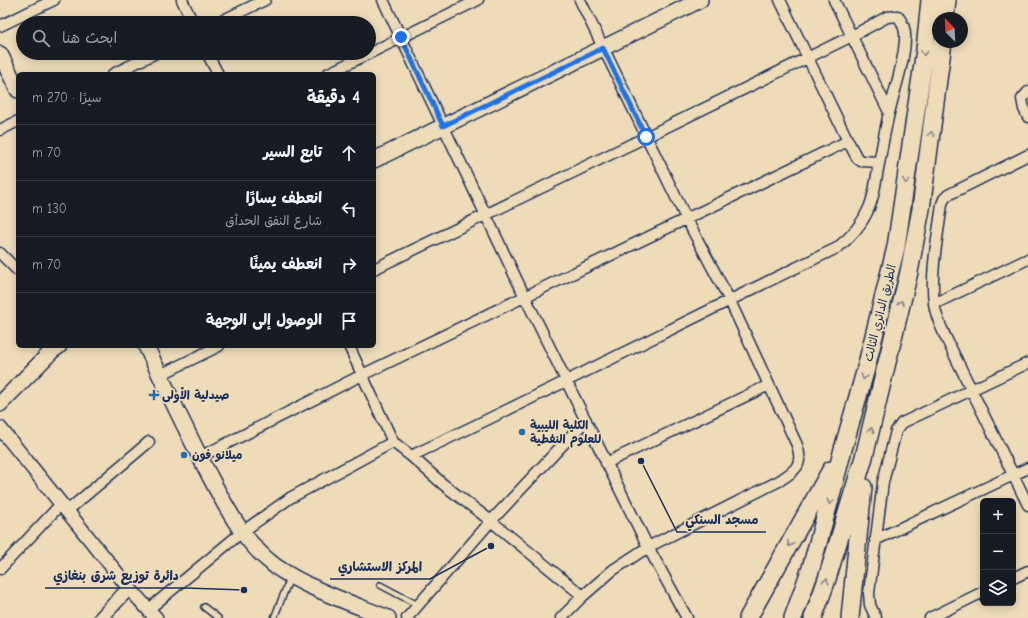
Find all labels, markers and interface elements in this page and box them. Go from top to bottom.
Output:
north arrow [932,12,968,48]
search box [16,16,376,60]
icon: search [30,27,52,49]
route end [392,28,410,46]
text: ابحث هنا [62,29,117,47]
one-way arrow [920,50,929,56]
text: 4 دقيقة [307,88,360,107]
text: سيرًا · 270 m [32,90,102,105]
route start [637,128,655,146]
one-way arrow [926,131,935,137]
icon: ahead [338,142,360,164]
text: تابع السير [263,143,322,161]
text: 70 m [32,145,61,160]
one-way arrow [902,178,911,184]
text: انعطف يسارًا [246,189,322,207]
icon: left [338,198,360,220]
text: 130 m [32,201,67,216]
text: شارع النفق الحدأق [225,213,322,228]
icon: right [338,254,360,276]
text: انعطف يمينًا [250,255,322,273]
text: 70 m [32,257,61,272]
street label: الطريق الدائري الثالث [861,263,901,364]
one-way arrow [897,300,905,307]
icon: arrive [338,310,360,332]
text: الوصول إلى الوجهة [206,311,322,329]
one-way arrow [860,373,869,380]
place label: صيدلية الأولى [162,386,229,403]
marker: صيدلية الأولى [149,390,159,400]
place label: الكلية الليبية للعلوم النفطية [530,418,602,448]
marker: الكلية الليبية للعلوم النفطية [517,427,527,437]
one-way arrow [866,427,874,433]
place label: ميلانو فون [192,448,243,463]
marker: ميلانو فون [179,450,189,460]
map controls [980,498,1016,606]
button: + [980,498,1016,534]
one-way arrow [826,499,834,505]
callout: مسجد السنكي [677,507,766,532]
text: مسجد السنكي [685,512,759,532]
button: − [980,534,1016,570]
one-way arrow [787,540,794,547]
callout: المركز الاستشاري [330,554,430,579]
text: المركز الاستشاري [338,559,422,577]
callout: دائرة توزيع شرق بنغازي [45,563,186,588]
text: دائرة توزيع شرق بنغازي [53,568,179,586]
button: layers [980,570,1016,606]
one-way arrow [821,578,830,585]

